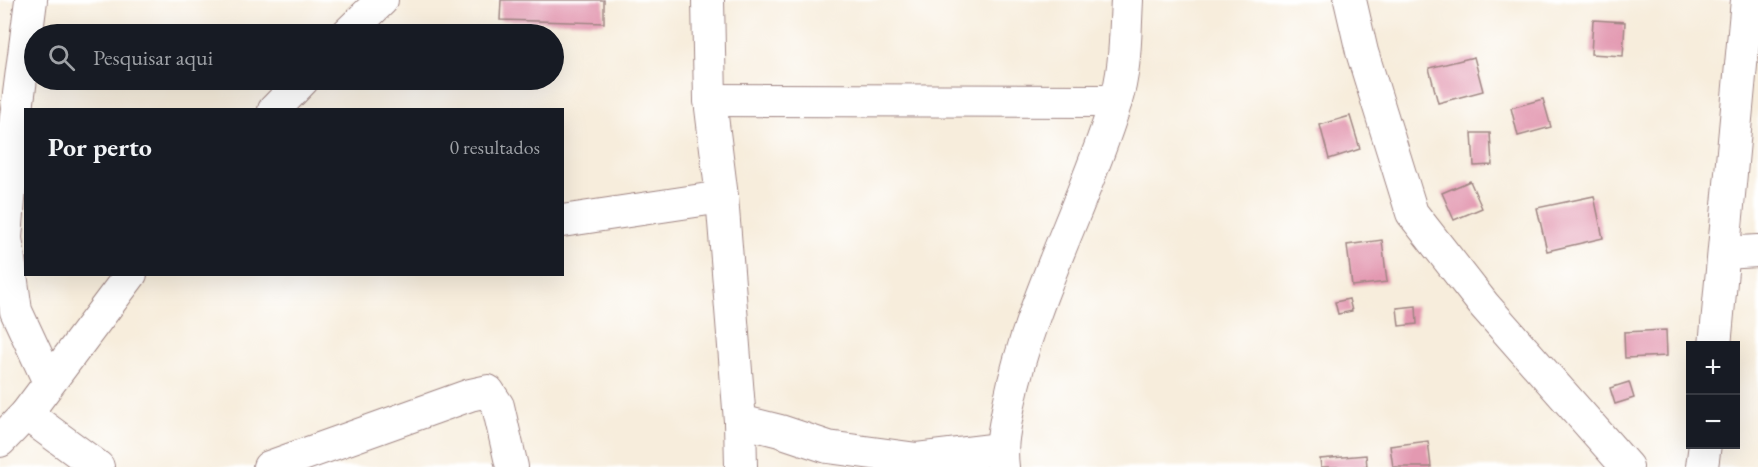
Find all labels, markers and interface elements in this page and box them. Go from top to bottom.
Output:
search box [24,24,564,90]
icon: search [45,41,78,74]
text: Pesquisar aqui [93,43,213,72]
text: Por perto [48,130,152,164]
text: 0 resultados [449,134,540,160]
map controls [1686,341,1740,449]
button: + [1686,341,1740,395]
button: − [1686,395,1740,449]

